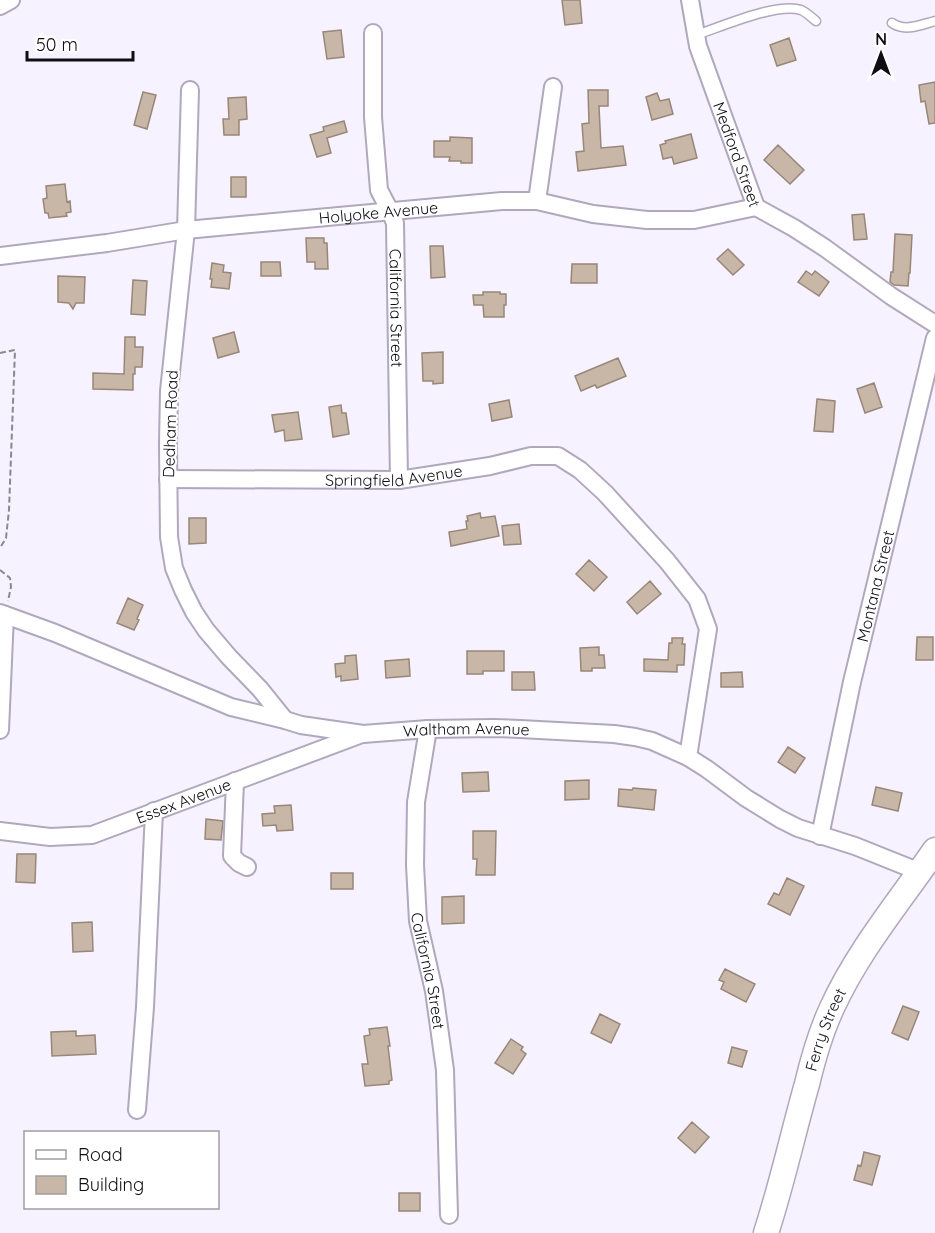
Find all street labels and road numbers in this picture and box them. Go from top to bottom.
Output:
street label: Medford Street [709,99,765,210]
street label: Holyoke Avenue [318,197,439,228]
street label: California Street [385,248,407,368]
street label: Dedham Road [158,370,182,478]
street label: Springfield Avenue [325,460,464,491]
street label: Montana Street [852,528,898,644]
street label: Waltham Avenue [402,718,530,741]
street label: Essex Avenue [133,774,234,828]
street label: California Street [408,912,449,1031]
street label: Ferry Street [801,984,850,1073]

